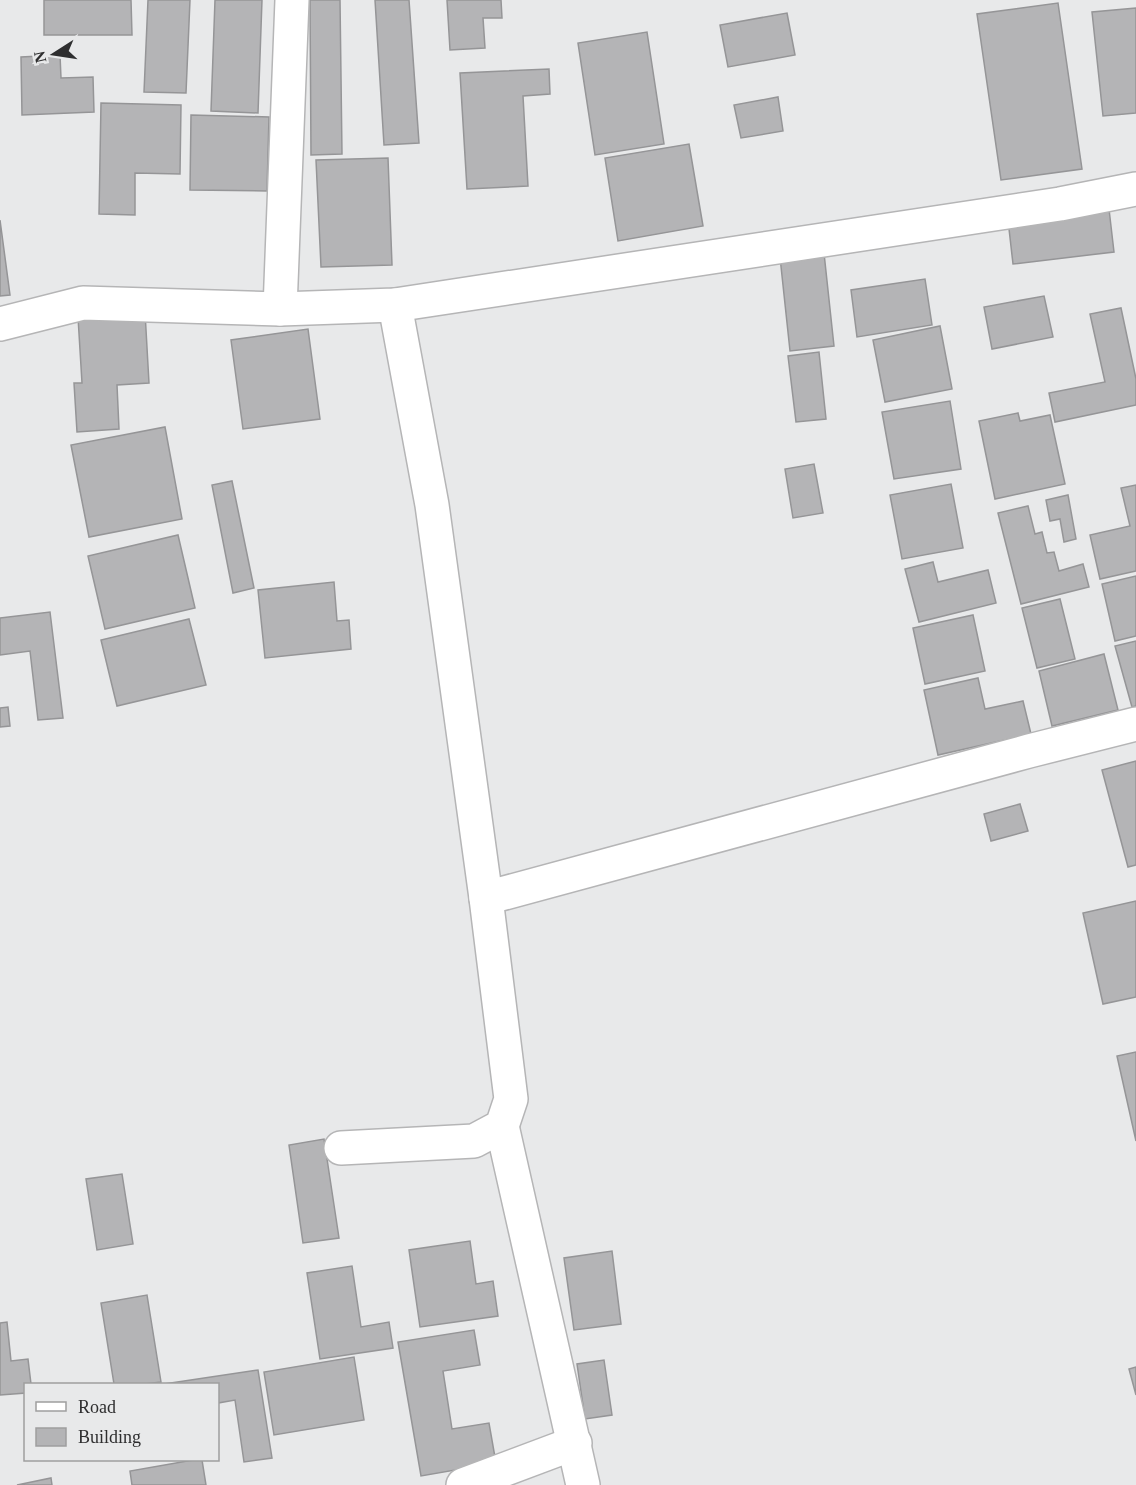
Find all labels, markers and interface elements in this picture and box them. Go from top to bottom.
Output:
north arrow [24,24,84,84]
text: N [30,49,49,64]
legend [24,1383,219,1461]
text: Road [78,1397,116,1417]
text: Building [78,1427,141,1447]

